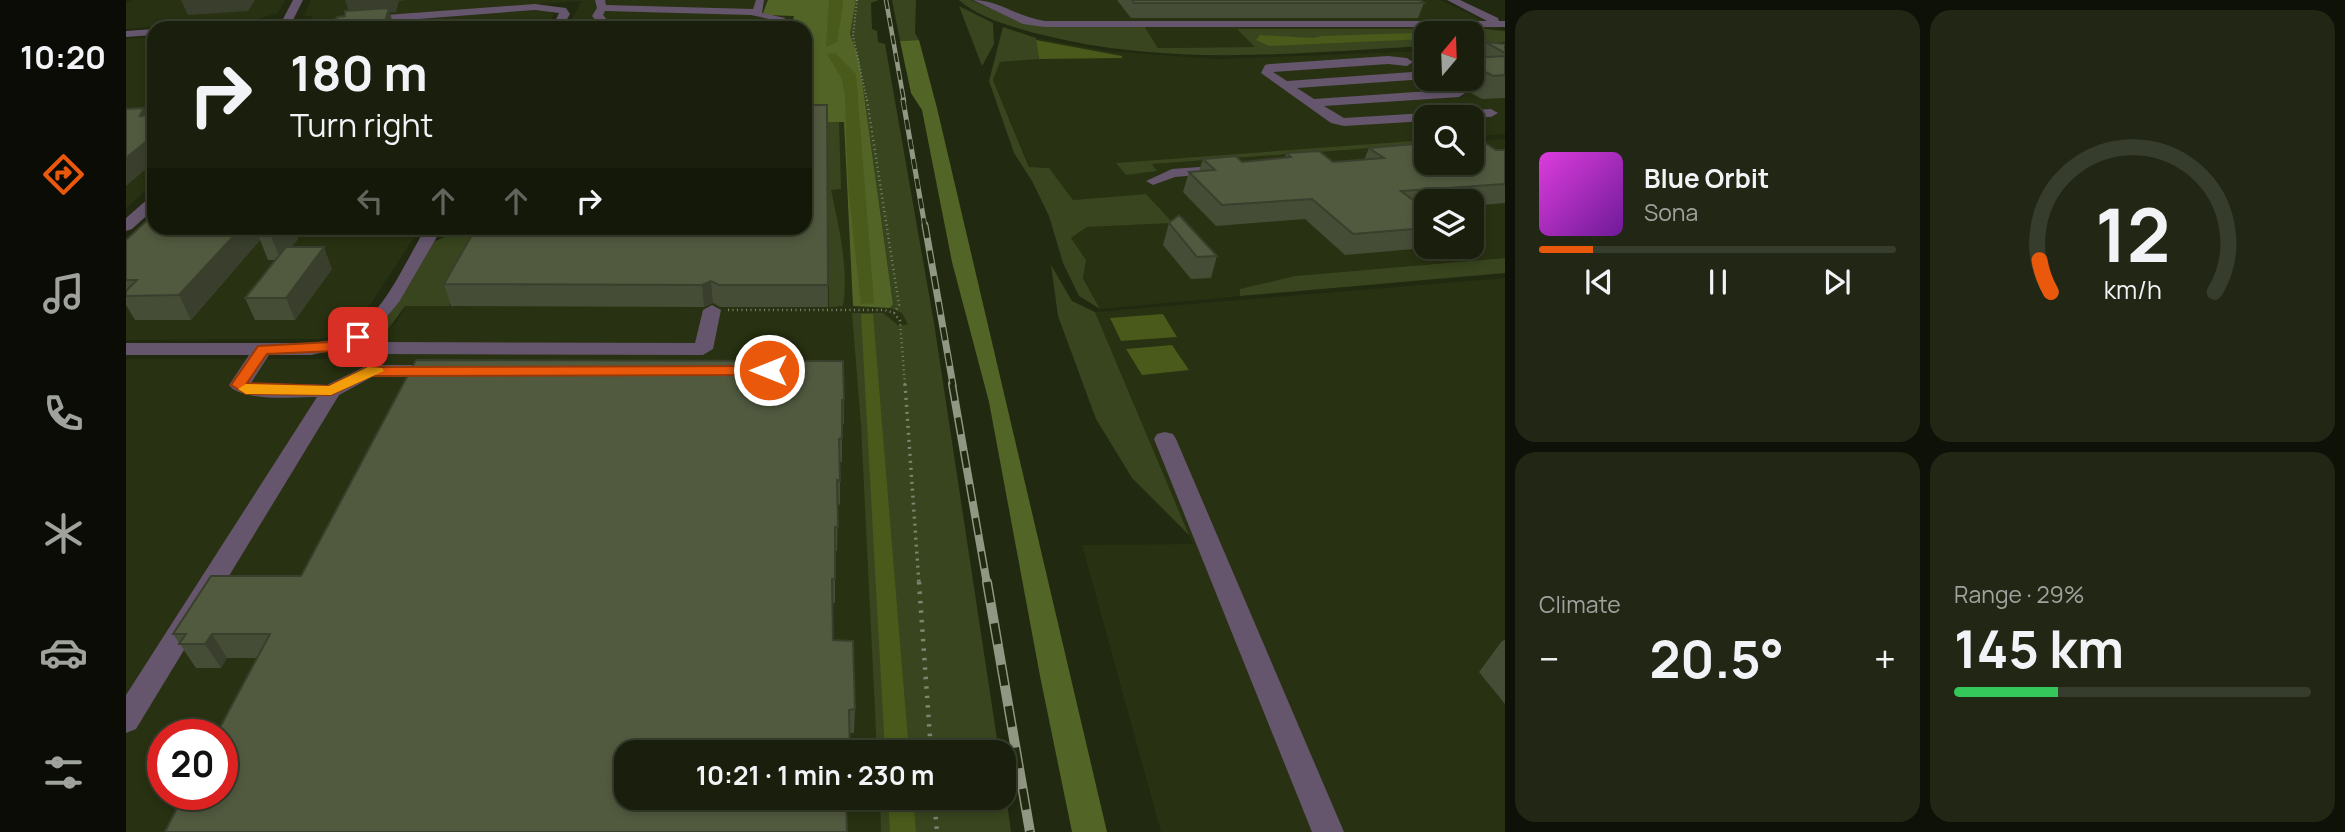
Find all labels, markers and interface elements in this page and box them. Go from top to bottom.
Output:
north arrow [1414,21,1484,91]
map controls [1414,21,1484,259]
text: 10:20 [20,35,106,79]
text: 180 m [290,39,428,106]
icon: right [175,49,266,140]
text: Turn right [290,103,433,147]
button: search [1414,105,1484,175]
icon: directions [39,150,88,199]
text: Blue Orbit [1644,160,1769,196]
icon: left [351,182,389,220]
icon: ahead [424,182,462,220]
icon: ahead [497,182,535,220]
icon: right [570,182,608,220]
text: 12 [2095,185,2170,285]
button: layers [1414,189,1484,259]
text: Sona [1644,196,1698,228]
icon: previous [1580,263,1618,301]
icon: pause [1699,263,1737,301]
icon: next [1818,263,1856,301]
icon: music [39,269,88,318]
text: km/h [2103,272,2162,307]
pin [328,307,388,367]
icon: arrive [339,318,377,356]
position arrow [732,333,806,407]
icon: phone [39,389,88,438]
icon: climate [39,509,88,558]
text: Range · 29% [1954,578,2085,610]
text: Climate [1539,588,1621,620]
text: 145 km [1954,613,2124,684]
text: 20.5° [1649,623,1784,694]
icon: car [39,628,88,677]
text: − [1539,632,1560,684]
text: + [1874,632,1896,684]
speed limit sign: 20 [147,719,238,810]
icon: filters [39,748,88,797]
text: 10:21 · 1 min · 230 m [696,757,934,793]

